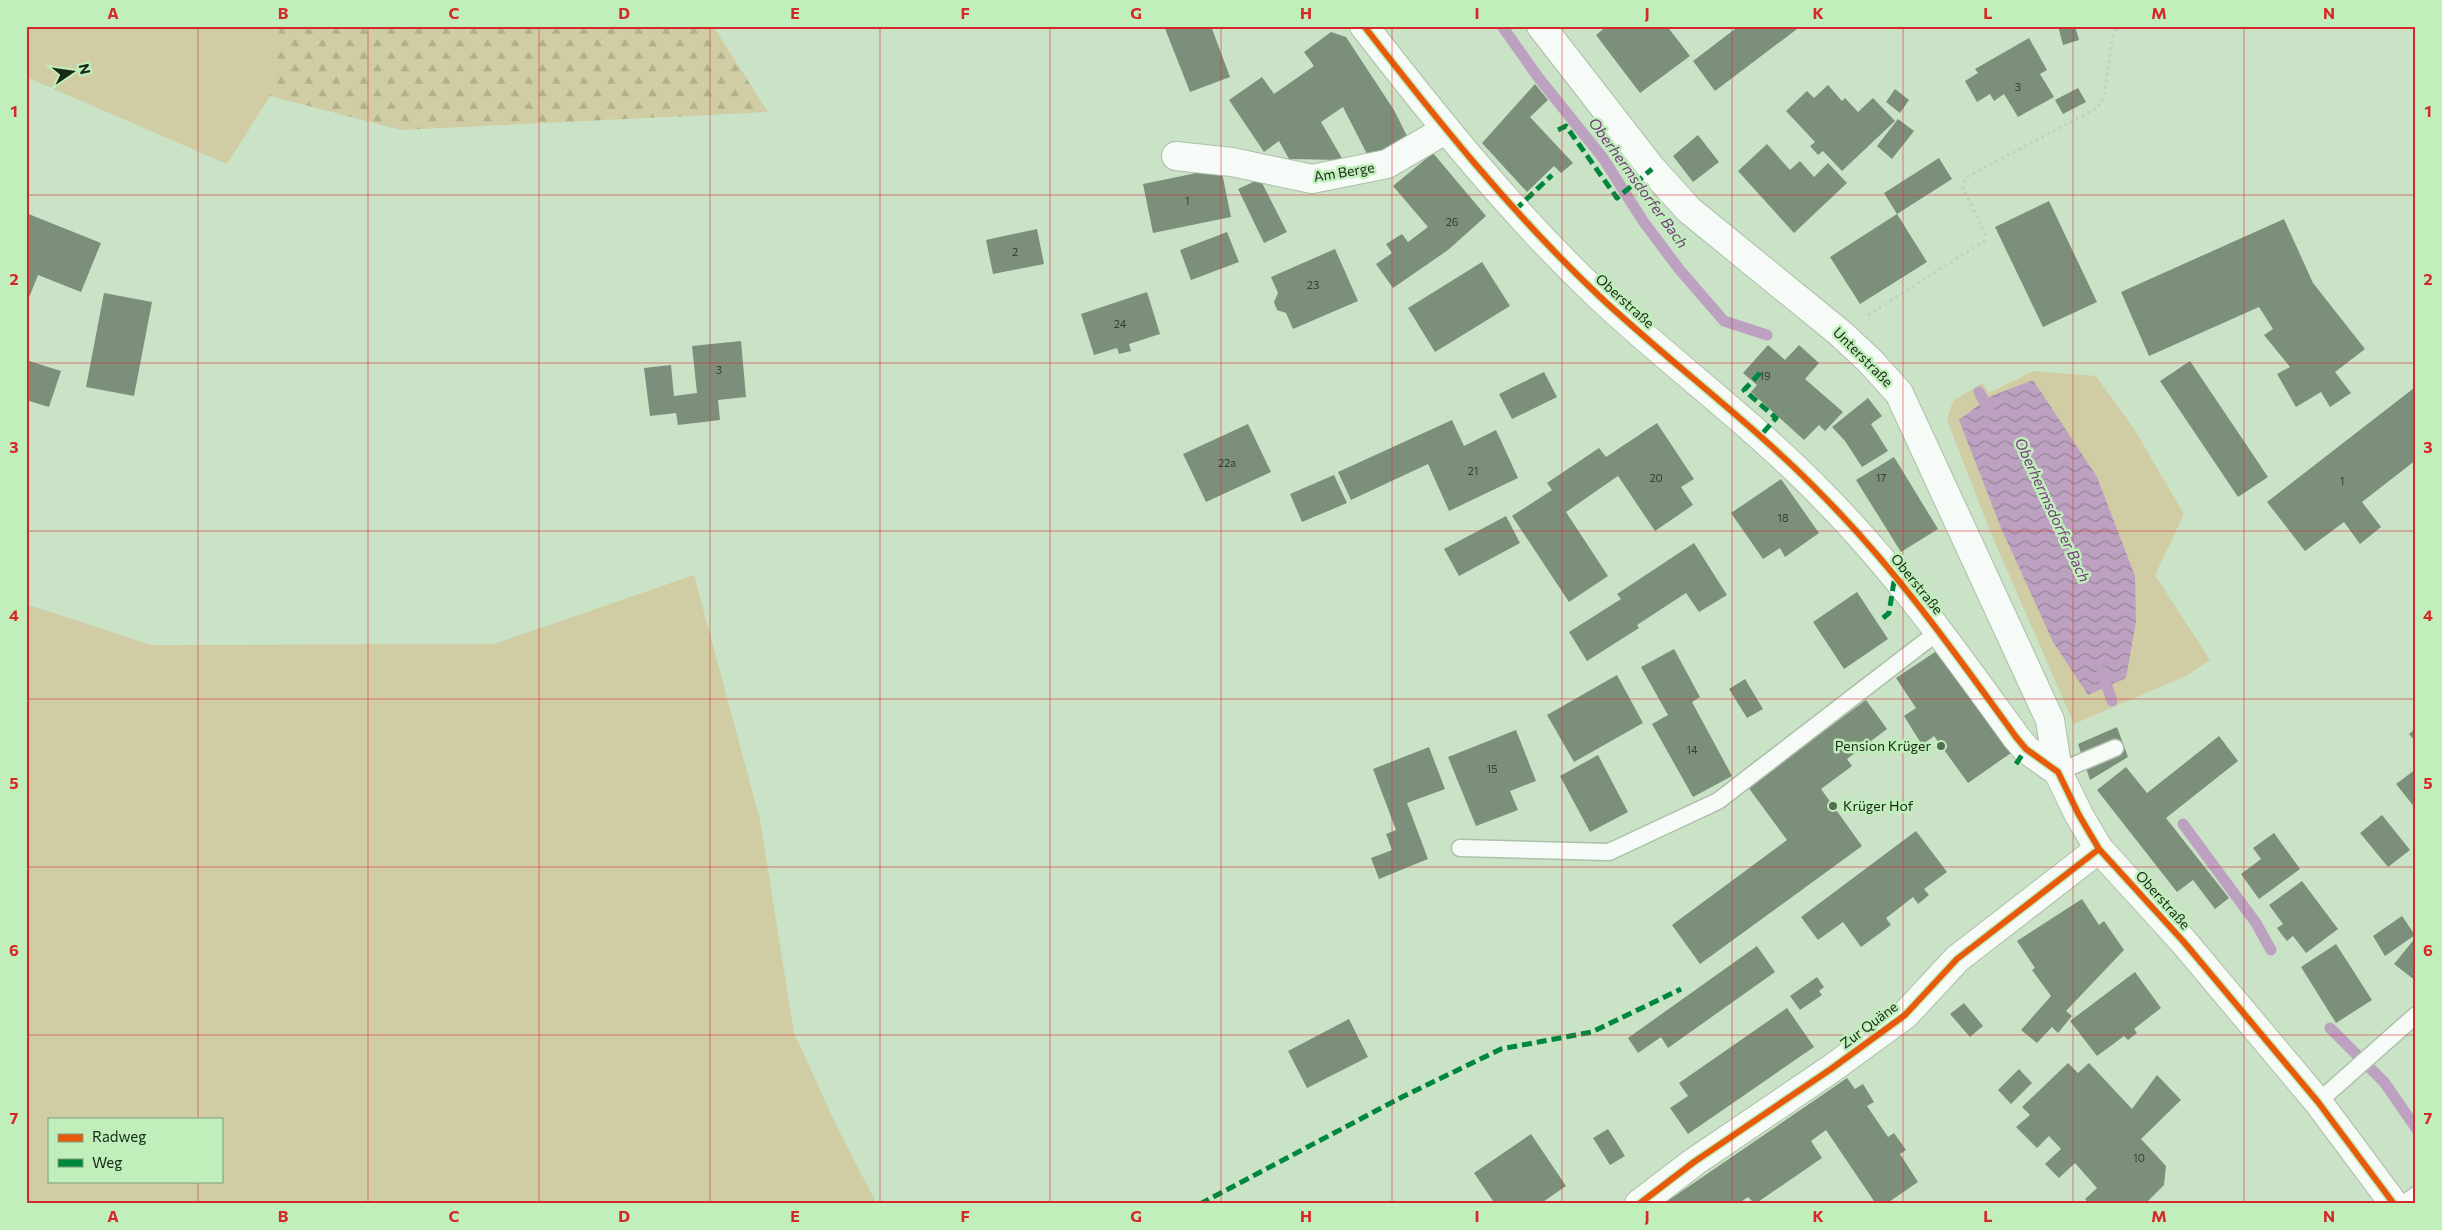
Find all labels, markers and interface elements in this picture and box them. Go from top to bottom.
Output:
text: A [107,3,119,22]
text: B [278,3,289,22]
text: C [449,3,460,22]
text: D [618,3,630,22]
text: E [790,3,800,22]
text: F [960,3,970,22]
text: G [1130,3,1142,22]
text: H [1300,3,1312,22]
text: I [1474,3,1480,22]
text: J [1644,3,1650,22]
text: K [1812,3,1824,22]
text: L [1983,3,1993,22]
text: M [2151,3,2167,22]
text: N [2323,3,2335,22]
north arrow [48,48,98,98]
text: N [76,62,95,76]
house number: 3 [2015,80,2021,93]
text: 1 [10,101,18,120]
text: 1 [2424,101,2432,120]
water label: Oberhermsdorfer Bach [1585,114,1692,251]
street label: Am Berge [1312,158,1376,185]
house number: 1 [1185,194,1189,207]
house number: 26 [1446,215,1459,228]
house number: 2 [1012,245,1018,258]
text: 2 [9,269,19,288]
text: 2 [2423,269,2433,288]
street label: Oberstraße [1592,270,1658,331]
house number: 23 [1307,278,1319,291]
house number: 24 [1114,317,1127,330]
street label: Unterstraße [1830,323,1897,390]
house number: 3 [716,363,722,376]
house number: 19 [1759,369,1771,382]
water label: Oberhermsdorfer Bach [2012,435,2094,584]
text: 3 [9,437,19,456]
text: 3 [2423,437,2433,456]
house number: 22a [1218,456,1236,469]
house number: 21 [1468,464,1478,477]
house number: 20 [1649,471,1663,484]
house number: 17 [1876,471,1886,484]
house number: 1 [2340,474,2344,487]
house number: 18 [1777,511,1789,524]
street label: Oberstraße [1888,550,1947,617]
text: 4 [9,605,19,624]
text: 4 [2423,605,2433,624]
place label: Pension Krüger [1835,737,1931,754]
marker: Pension Krüger [1935,740,1947,752]
house number: 14 [1686,743,1698,756]
house number: 15 [1486,762,1498,775]
text: 5 [9,773,19,792]
text: 5 [2423,773,2433,792]
place label: Krüger Hof [1843,797,1914,814]
marker: Krüger Hof [1827,800,1839,812]
street label: Oberstraße [2133,867,2194,933]
text: 6 [9,940,19,959]
text: 6 [2423,940,2433,959]
street label: Zur Quäne [1837,998,1901,1052]
text: 7 [10,1108,19,1127]
text: 7 [2424,1108,2433,1127]
legend [48,1118,222,1182]
text: Radweg [92,1127,146,1145]
house number: 10 [2133,1151,2145,1164]
text: Weg [92,1153,122,1171]
text: A [107,1206,119,1225]
text: B [278,1206,289,1225]
text: C [449,1206,460,1225]
text: D [618,1206,630,1225]
text: E [790,1206,800,1225]
text: F [960,1206,970,1225]
text: G [1130,1206,1142,1225]
text: H [1300,1206,1312,1225]
text: I [1474,1206,1480,1225]
text: J [1644,1206,1650,1225]
text: K [1812,1206,1824,1225]
text: L [1983,1206,1993,1225]
text: M [2151,1206,2167,1225]
text: N [2323,1206,2335,1225]

